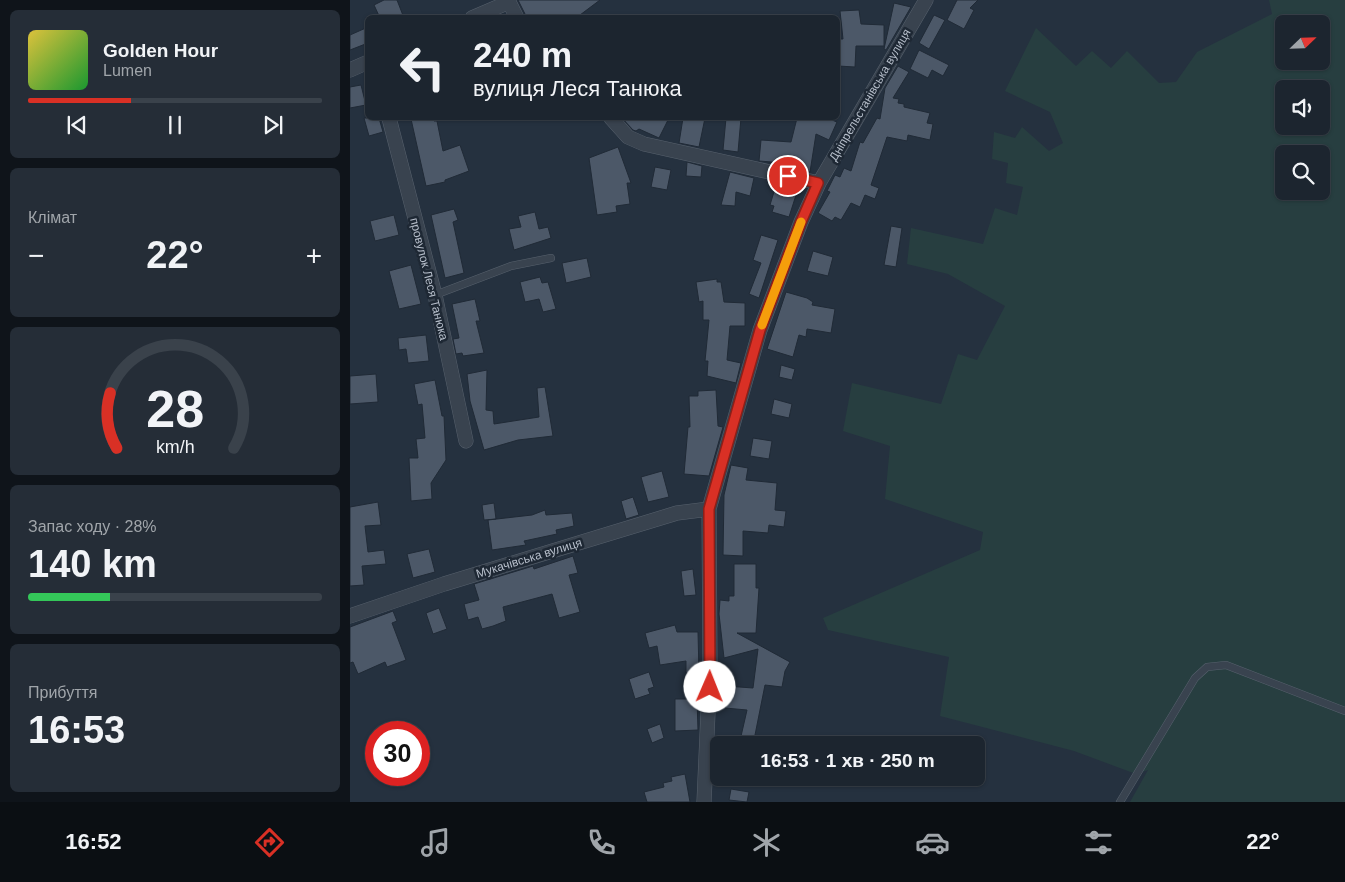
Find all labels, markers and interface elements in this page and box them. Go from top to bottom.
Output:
north arrow [1275,15,1330,70]
map controls [1275,15,1330,200]
street label: Дніпрельстанівська вулиця [826,26,914,164]
icon: left [390,35,455,100]
text: 240 m [473,35,572,74]
text: Golden Hour [103,40,218,61]
text: Lumen [103,62,152,79]
text: вулиця Леся Танюка [473,76,682,101]
button: sound [1275,80,1330,135]
icon: previous [63,111,91,139]
icon: pause [161,111,189,139]
icon: next [259,111,287,139]
button: search [1275,145,1330,200]
pin [767,155,809,197]
icon: arrive [774,162,802,190]
text: Клімат [28,209,77,226]
street label: провулок Леся Танюка [407,216,451,342]
text: 22° [146,234,204,276]
text: − [28,240,44,271]
text: + [306,240,322,271]
text: 28 [146,380,204,438]
text: km/h [156,437,194,457]
text: Запас ходу · 28% [28,518,157,535]
street label: Мукачівська вулиця [474,535,584,581]
text: 140 km [28,543,157,585]
position arrow [683,660,735,712]
text: Прибуття [28,684,97,701]
text: 16:53 [28,709,125,751]
speed limit sign: 30 [365,721,430,786]
text: 16:53 · 1 хв · 250 m [760,750,935,771]
icon: directions [252,825,287,860]
icon: music [418,825,453,860]
icon: phone [584,825,619,860]
icon: climate [749,825,784,860]
icon: car [915,825,950,860]
icon: filters [1081,825,1116,860]
text: 16:52 [65,829,122,854]
text: 22° [1246,829,1280,854]

